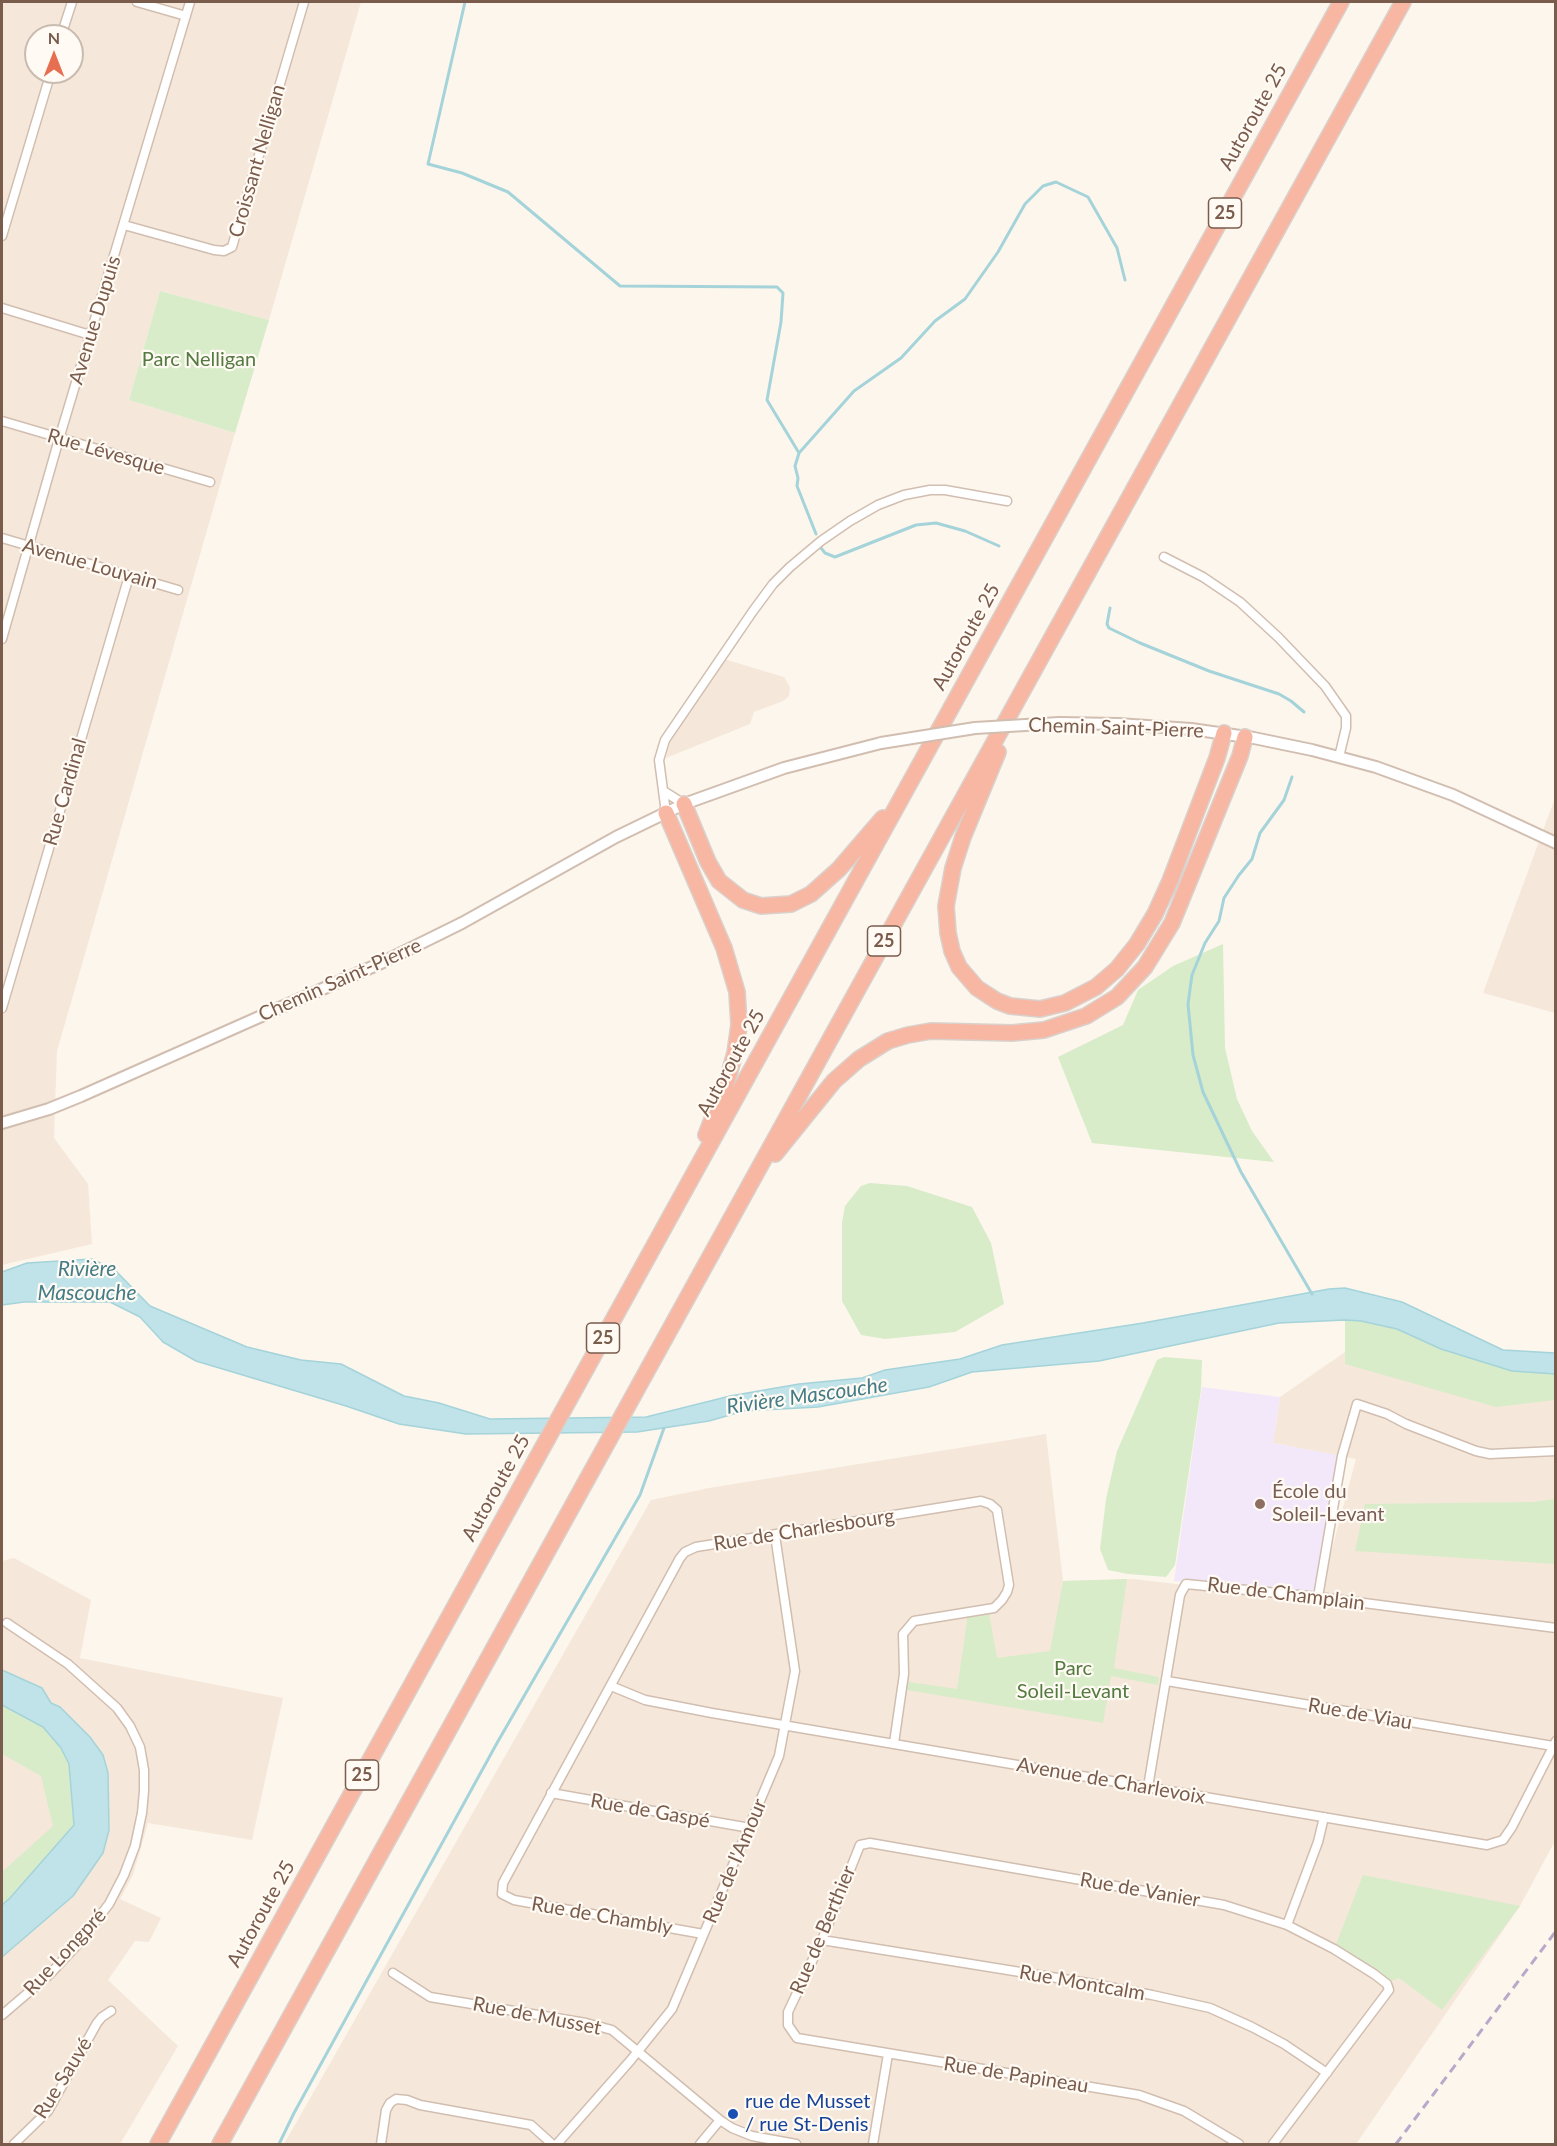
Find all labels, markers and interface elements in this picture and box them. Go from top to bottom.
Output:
north arrow [24,24,84,84]
text: N [48,28,60,47]
street label: Autoroute 25 [1214,59,1292,175]
street label: Croissant Nelligan [224,82,290,240]
road number: 25 [1208,198,1242,228]
street label: Avenue Dupuis [64,253,126,387]
park label: Parc Nelligan [142,348,256,372]
street label: Rue Lévesque [45,424,167,480]
street label: Avenue Louvain [20,533,160,595]
street label: Autoroute 25 [927,579,1005,695]
street label: Chemin Saint-Pierre [1028,713,1204,743]
street label: Rue Cardinal [38,735,92,849]
road number: 25 [868,926,900,956]
street label: Chemin Saint-Pierre [255,933,425,1027]
street label: Autoroute 25 [692,1005,770,1121]
water label: Rivière Mascouche [38,1256,136,1306]
road number: 25 [586,1323,620,1353]
water label: Rivière Mascouche [725,1372,889,1420]
street label: Autoroute 25 [457,1430,535,1546]
place label: École du Soleil-Levant [1272,1480,1384,1527]
marker: École du Soleil-Levant [1253,1497,1267,1511]
street label: Rue de Charlesbourg [712,1504,896,1556]
street label: Rue de Champlain [1206,1572,1366,1616]
park label: Parc Soleil-Levant [1017,1657,1129,1704]
street label: Rue de Viau [1306,1693,1414,1735]
street label: Avenue de Charlevoix [1015,1753,1207,1809]
road number: 25 [346,1760,378,1790]
street label: Rue de Gaspé [588,1789,712,1833]
street label: Rue de l'Amour [698,1795,772,1927]
street label: Autoroute 25 [222,1856,300,1972]
street label: Rue de Berthier [785,1862,861,1998]
street label: Rue de Vanier [1078,1868,1202,1912]
street label: Rue de Chambly [530,1892,674,1940]
street label: Rue Longpré [19,1904,111,2000]
street label: Rue Montcalm [1017,1960,1147,2006]
street label: Rue de Musset [471,1992,603,2040]
street label: Rue Sauvé [29,2033,97,2123]
street label: Rue de Papineau [942,2052,1090,2098]
place label: rue de Musset / rue St-Denis [745,2090,871,2137]
marker: rue de Musset / rue St-Denis [726,2107,740,2121]

